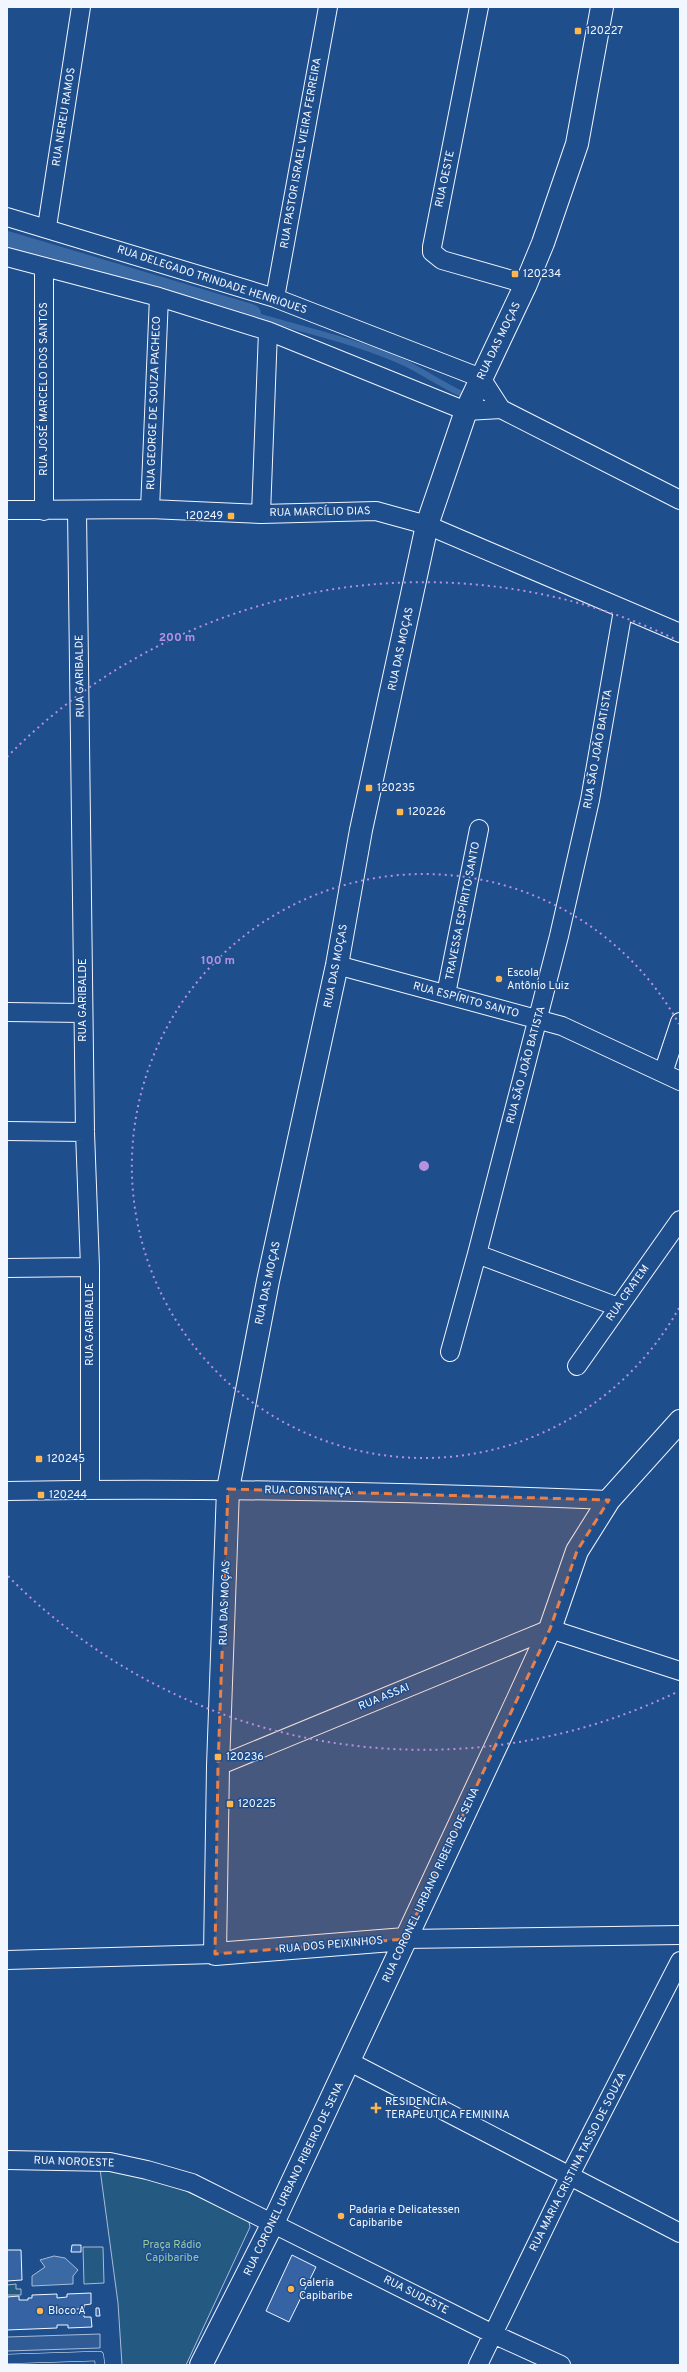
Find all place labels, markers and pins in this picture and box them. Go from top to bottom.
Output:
place label: 120227 [586,24,623,38]
marker: 120227 [573,26,583,36]
place label: 120234 [523,267,561,281]
marker: 120234 [510,269,520,279]
place label: 120249 [185,509,223,523]
marker: 120249 [226,511,236,521]
place label: 120235 [377,781,415,795]
marker: 120235 [364,783,374,793]
place label: 120226 [408,805,446,819]
marker: 120226 [395,807,405,817]
place label: Escola Antônio Luiz [507,966,569,993]
marker: Escola Antônio Luiz [494,974,504,984]
centre of rings [417,1159,431,1173]
place label: 120245 [47,1452,85,1466]
marker: 120245 [34,1454,44,1464]
place label: 120244 [49,1488,87,1502]
marker: 120244 [36,1490,46,1500]
place label: 120236 [226,1750,264,1764]
marker: 120236 [213,1752,223,1762]
place label: 120225 [238,1797,276,1811]
marker: 120225 [225,1799,235,1809]
place label: RESIDENCIA TERAPEUTICA FEMININA [385,2095,510,2122]
marker: RESIDENCIA TERAPEUTICA FEMININA [370,2102,382,2114]
place label: Padaria e Delicatessen Capibaribe [349,2203,460,2230]
marker: Padaria e Delicatessen Capibaribe [336,2211,346,2221]
place label: Galeria Capibaribe [299,2276,353,2303]
marker: Galeria Capibaribe [286,2284,296,2294]
place label: Bloco A [48,2304,86,2318]
marker: Bloco A [35,2306,45,2316]

